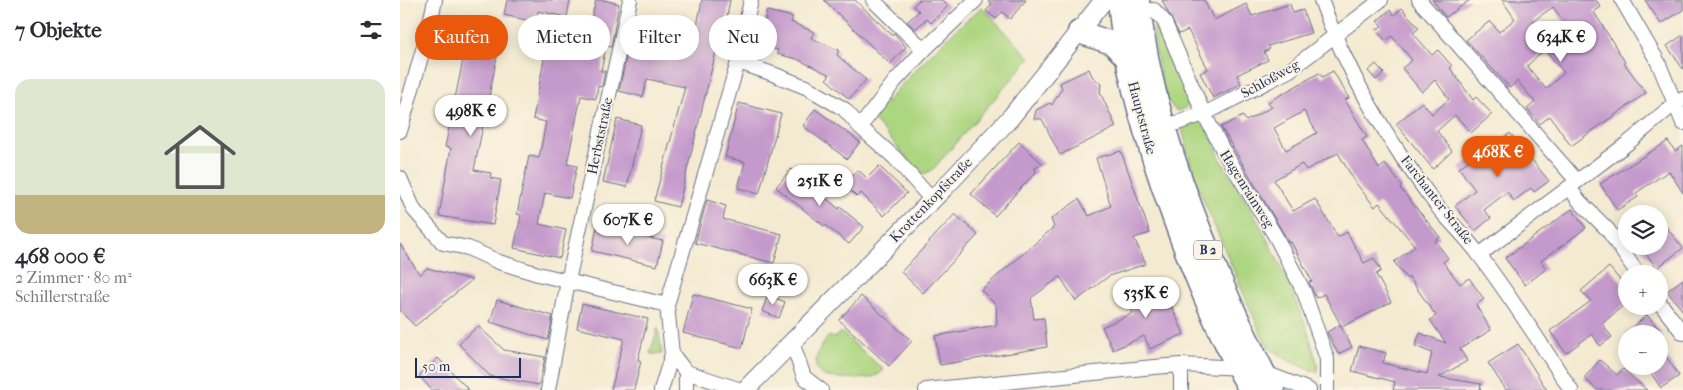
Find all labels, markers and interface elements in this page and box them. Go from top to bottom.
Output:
chip: Kaufen [415,15,508,60]
chip: Mieten [518,15,610,60]
chip: Filter [620,15,699,60]
chip: Neu [709,15,777,60]
icon: filters [357,16,385,44]
text: 7 Objekte [15,18,102,42]
pin: 634K € [1520,20,1602,63]
text: 634K € [1536,27,1586,46]
street label: Schloßweg [1238,56,1303,102]
street label: Hauptstraße [1124,79,1160,157]
pin: 498K € [430,94,512,137]
street label: Herbststraße [584,96,616,176]
text: 498K € [446,101,496,120]
icon: home [155,112,245,202]
pin: 468K € [1457,136,1539,178]
text: 468K € [1473,142,1523,161]
street label: Hagenrainweg [1216,147,1278,232]
street label: Farchanter Straße [1397,152,1477,248]
street label: Krottenkopfstraße [886,154,976,246]
pin: 251K € [779,164,861,207]
text: 251K € [797,171,843,190]
pin: 607K € [587,204,669,246]
map controls [1618,205,1668,375]
button: layers [1618,205,1668,255]
text: 607K € [603,210,653,229]
road number: B 2 [1194,240,1222,260]
text: 468 000 € [15,244,106,268]
pin: 663K € [732,264,814,306]
button: + [1618,265,1668,315]
text: 2 Zimmer · 80 m² [15,268,132,287]
text: 663K € [749,270,797,289]
pin: 535K € [1105,276,1187,319]
text: 535K € [1124,283,1168,302]
text: Schillerstraße [15,287,110,306]
button: − [1618,325,1668,375]
scale bar [415,355,521,378]
text: 50 m [422,358,450,375]

